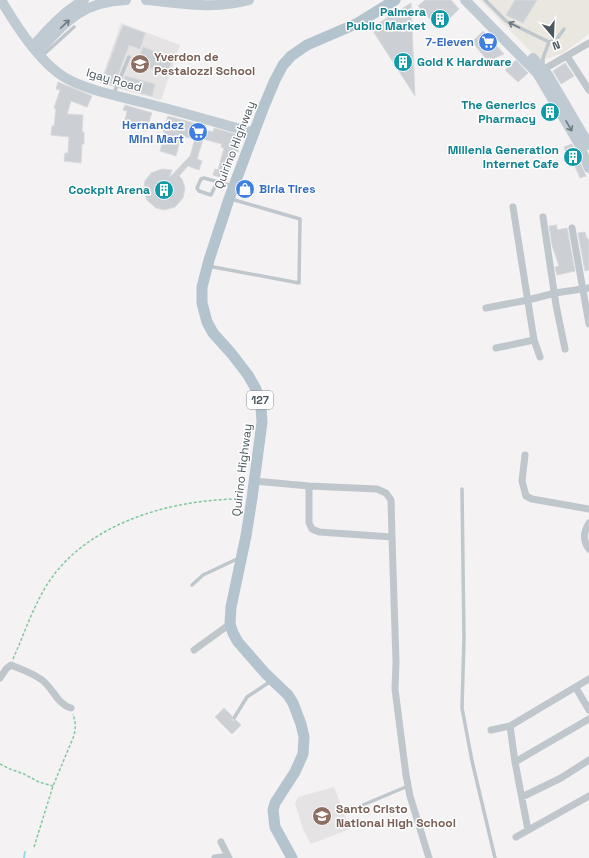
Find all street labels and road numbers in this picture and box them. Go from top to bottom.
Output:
street label: Igay Road [84,64,144,96]
street label: Quirino Highway [211,99,259,191]
road number: 127 [247,391,273,409]
street label: Quirino Highway [228,423,256,517]

